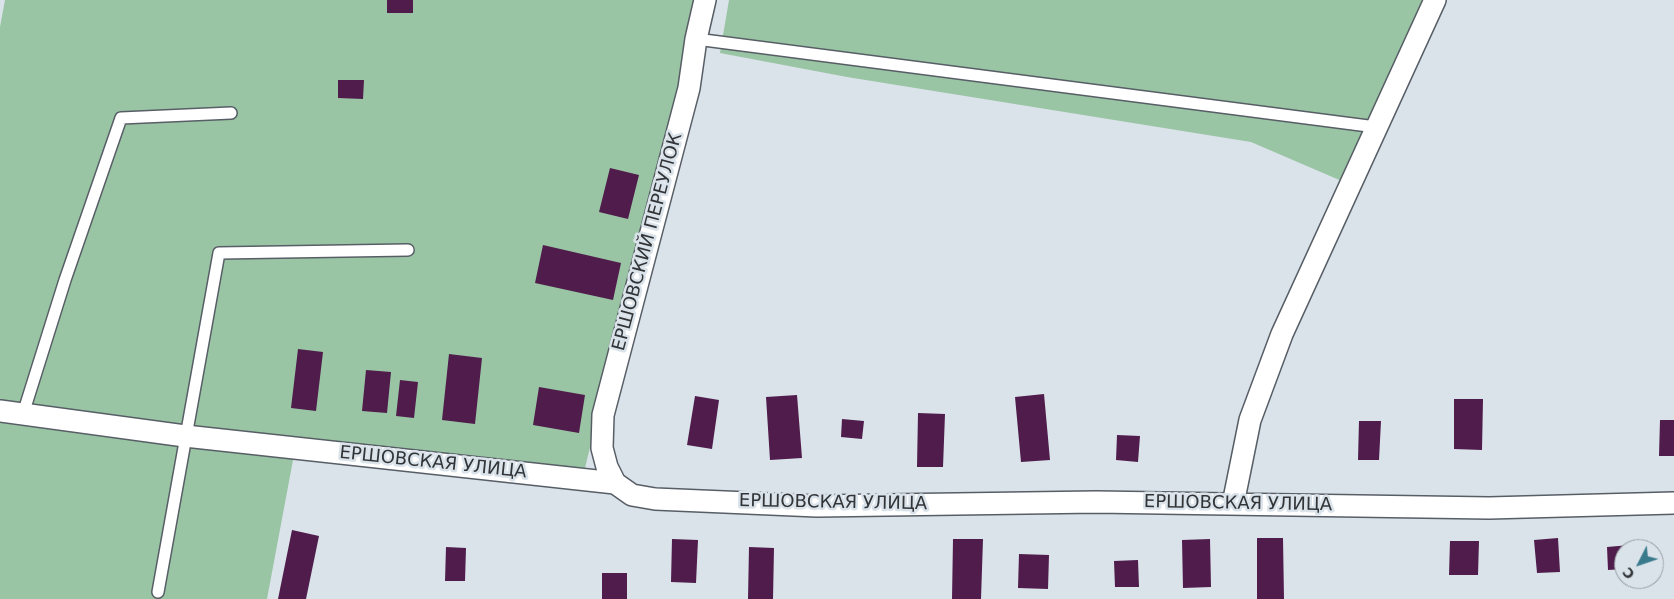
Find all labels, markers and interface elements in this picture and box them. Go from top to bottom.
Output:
street label: ЕРШОВСКИЙ ПЕРЕУЛОК [609,131,687,353]
street label: ЕРШОВСКАЯ УЛИЦА [338,442,528,484]
street label: ЕРШОВСКАЯ УЛИЦА [739,491,927,515]
street label: ЕРШОВСКАЯ УЛИЦА [1144,492,1332,516]
north arrow [1614,539,1664,589]
text: С [1619,564,1638,582]

